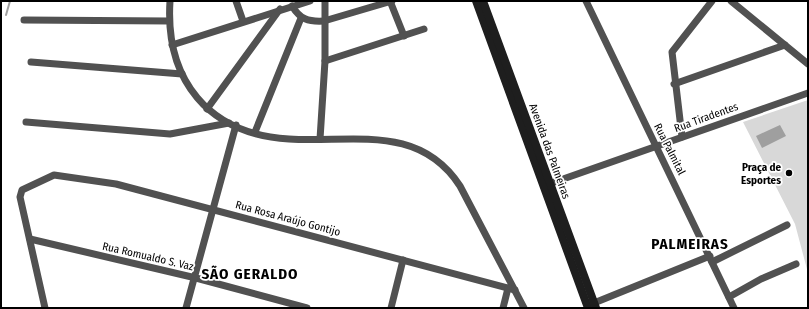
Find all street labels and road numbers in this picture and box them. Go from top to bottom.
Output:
street label: Rua Tiradentes [672,100,740,135]
street label: Avenida das Palmeiras [526,102,573,201]
street label: Rua Palmital [651,121,688,177]
street label: Rua Rosa Araújo Gontijo [234,198,342,239]
street label: Rua Romualdo S. Vaz [101,240,195,273]

